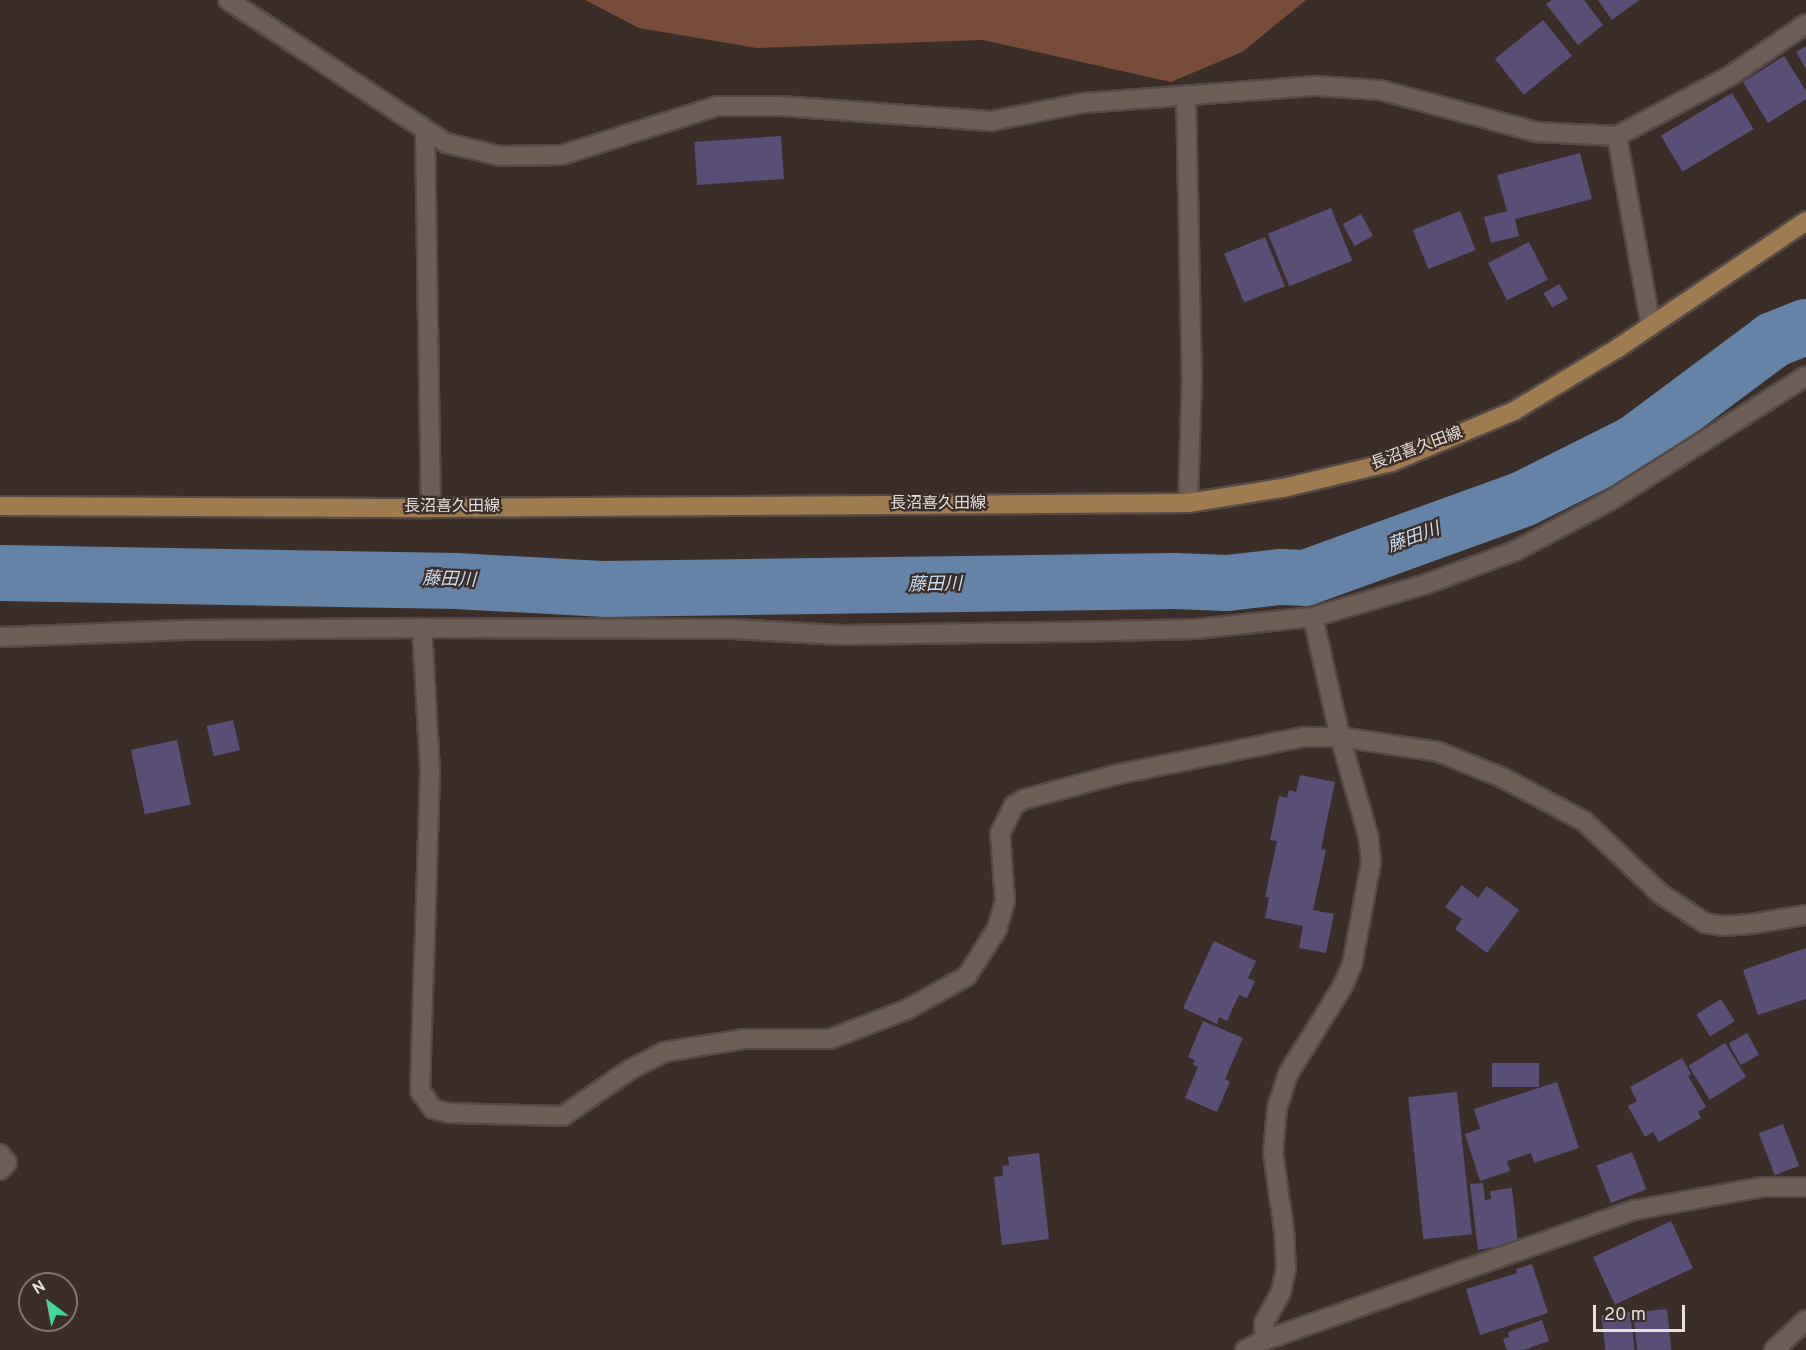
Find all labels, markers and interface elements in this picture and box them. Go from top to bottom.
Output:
street label: 長沼喜久田線 [1369,424,1465,474]
street label: 長沼喜久田線 [890,494,986,514]
street label: 長沼喜久田線 [404,497,500,517]
water label: 藤田川 [1385,520,1443,558]
water label: 藤田川 [422,569,476,593]
water label: 藤田川 [908,575,962,597]
north arrow [18,1272,78,1332]
text: N [29,1277,50,1300]
scale bar [1596,1293,1688,1331]
text: 20 m [1604,1304,1646,1327]

